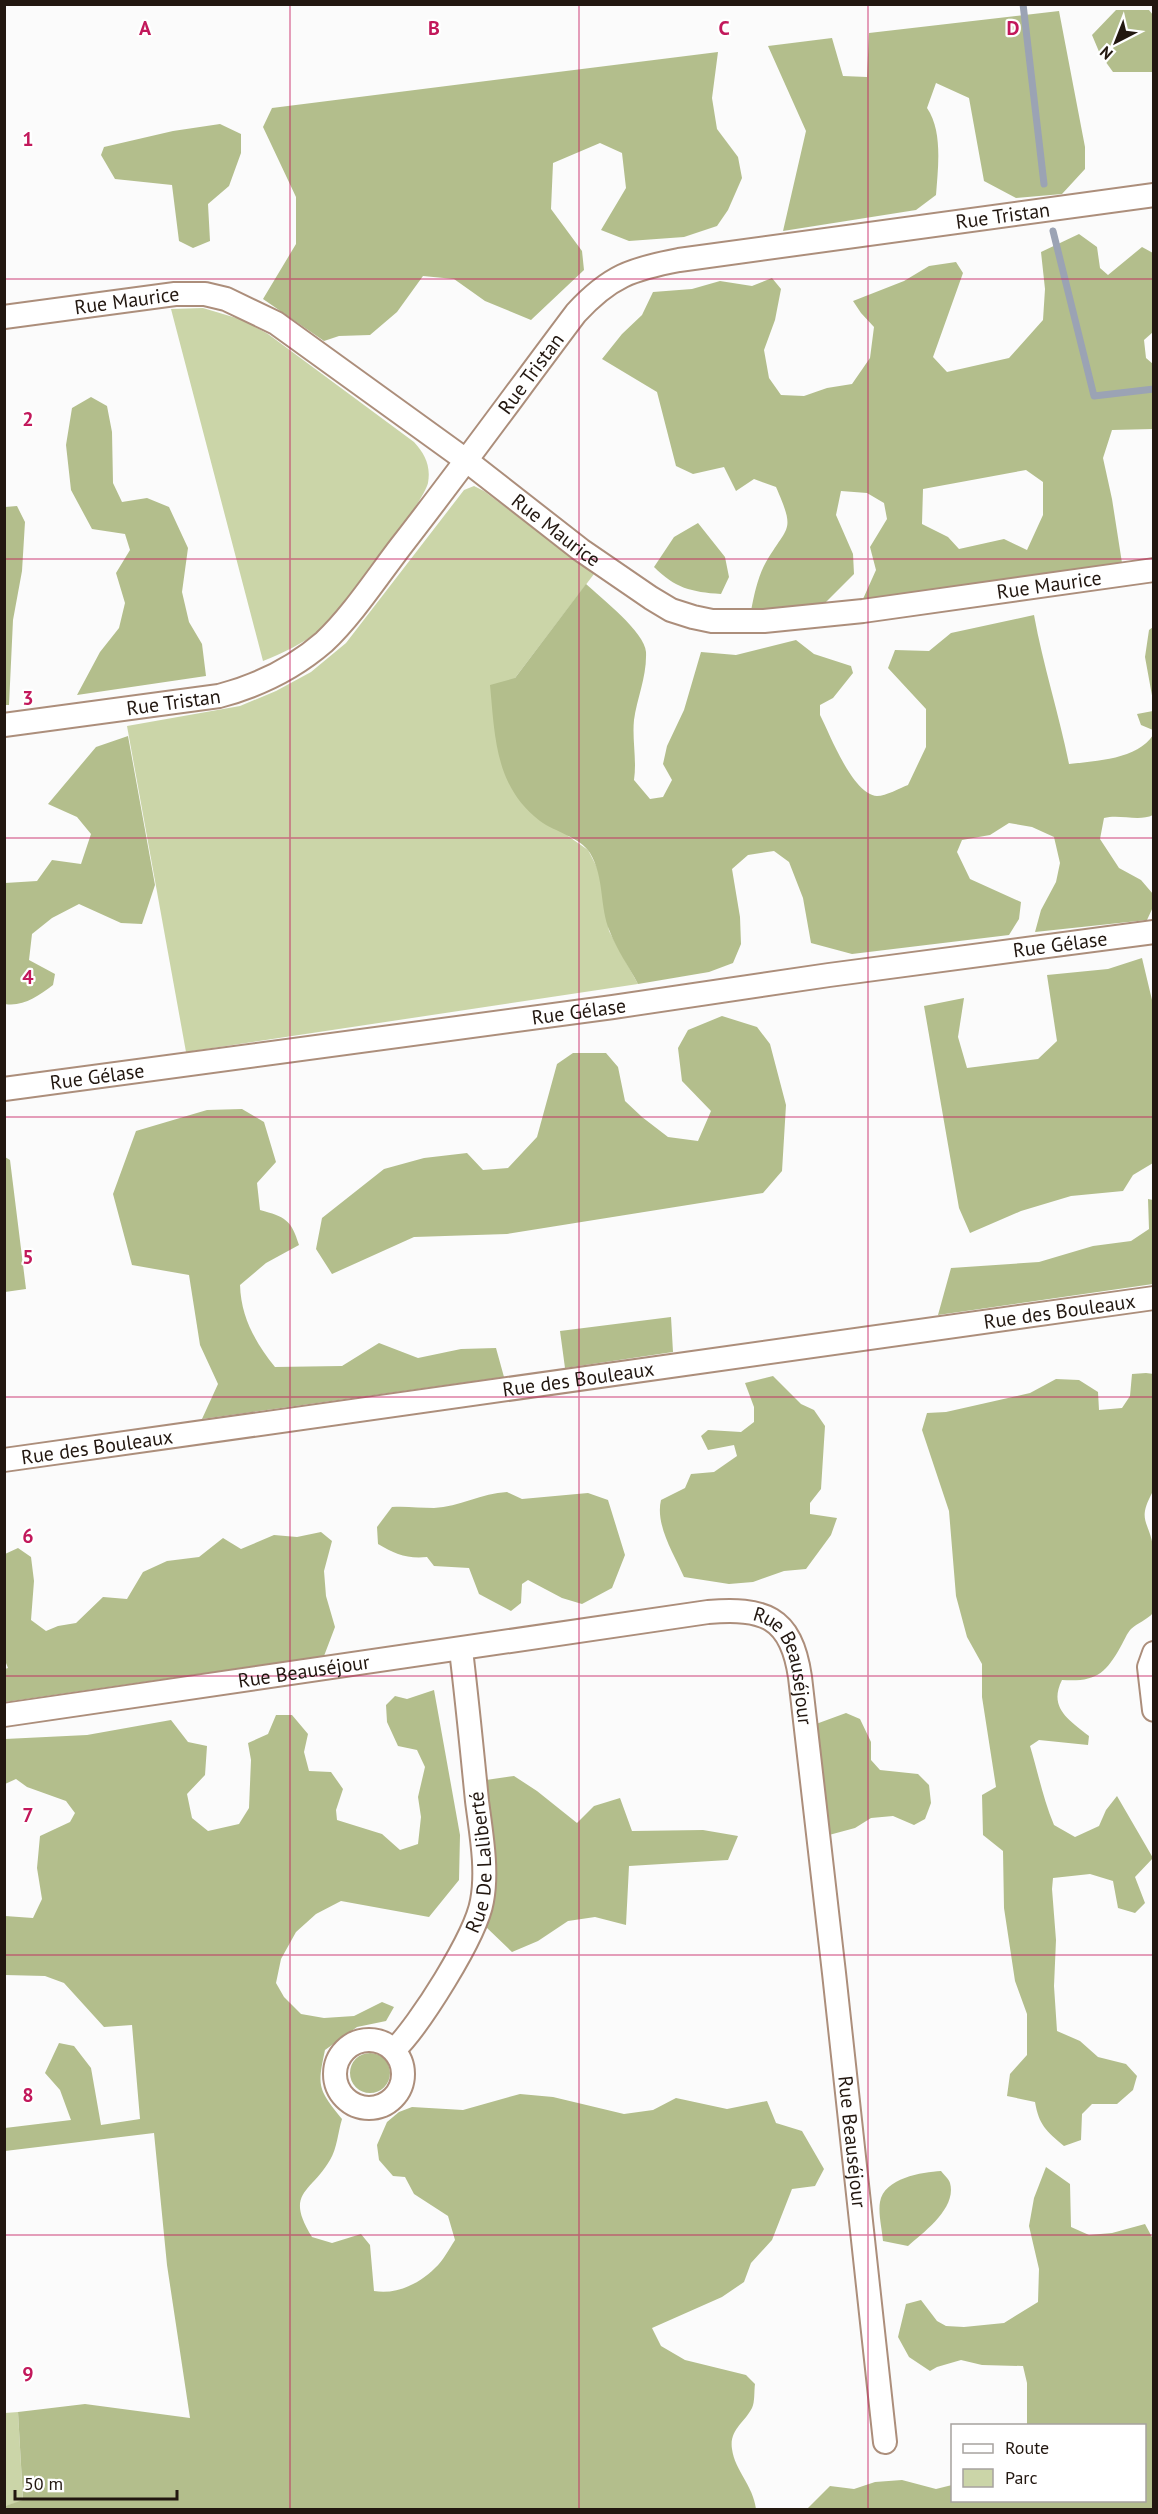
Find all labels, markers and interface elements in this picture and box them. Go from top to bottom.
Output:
north arrow [1086,12,1146,72]
text: A [139,15,152,41]
text: B [428,15,440,41]
text: C [718,15,730,41]
text: D [1007,15,1020,41]
text: N [1095,42,1117,64]
text: 1 [22,126,34,152]
street label: Rue Tristan [954,196,1051,235]
street label: Rue Maurice [73,281,181,320]
street label: Rue Tristan [492,328,570,419]
text: 2 [22,406,34,432]
street label: Rue Maurice [506,488,606,573]
street label: Rue Maurice [995,565,1103,605]
street label: Rue Tristan [125,683,222,721]
text: 3 [22,685,34,711]
street label: Rue Gélase [1011,925,1109,964]
text: 4 [22,964,34,990]
street label: Rue Gélase [530,992,628,1031]
street label: Rue Gélase [48,1057,146,1096]
text: 5 [22,1244,34,1270]
street label: Rue des Bouleaux [982,1288,1137,1335]
street label: Rue des Bouleaux [501,1356,656,1403]
street label: Rue des Bouleaux [20,1423,175,1470]
text: 6 [22,1523,34,1549]
street label: Rue Beauséjour [750,1601,818,1726]
street label: Rue Beauséjour [236,1649,372,1694]
street label: Rue De Laliberté [459,1790,497,1937]
text: 7 [22,1802,34,1828]
street label: Rue Beauséjour [832,2074,872,2209]
text: 8 [22,2082,34,2108]
text: 9 [22,2361,34,2387]
legend [951,2424,1146,2502]
text: Route [1005,2436,1049,2459]
scale bar [15,2463,177,2501]
text: Parc [1005,2466,1038,2489]
text: 50 m [24,2472,63,2495]

